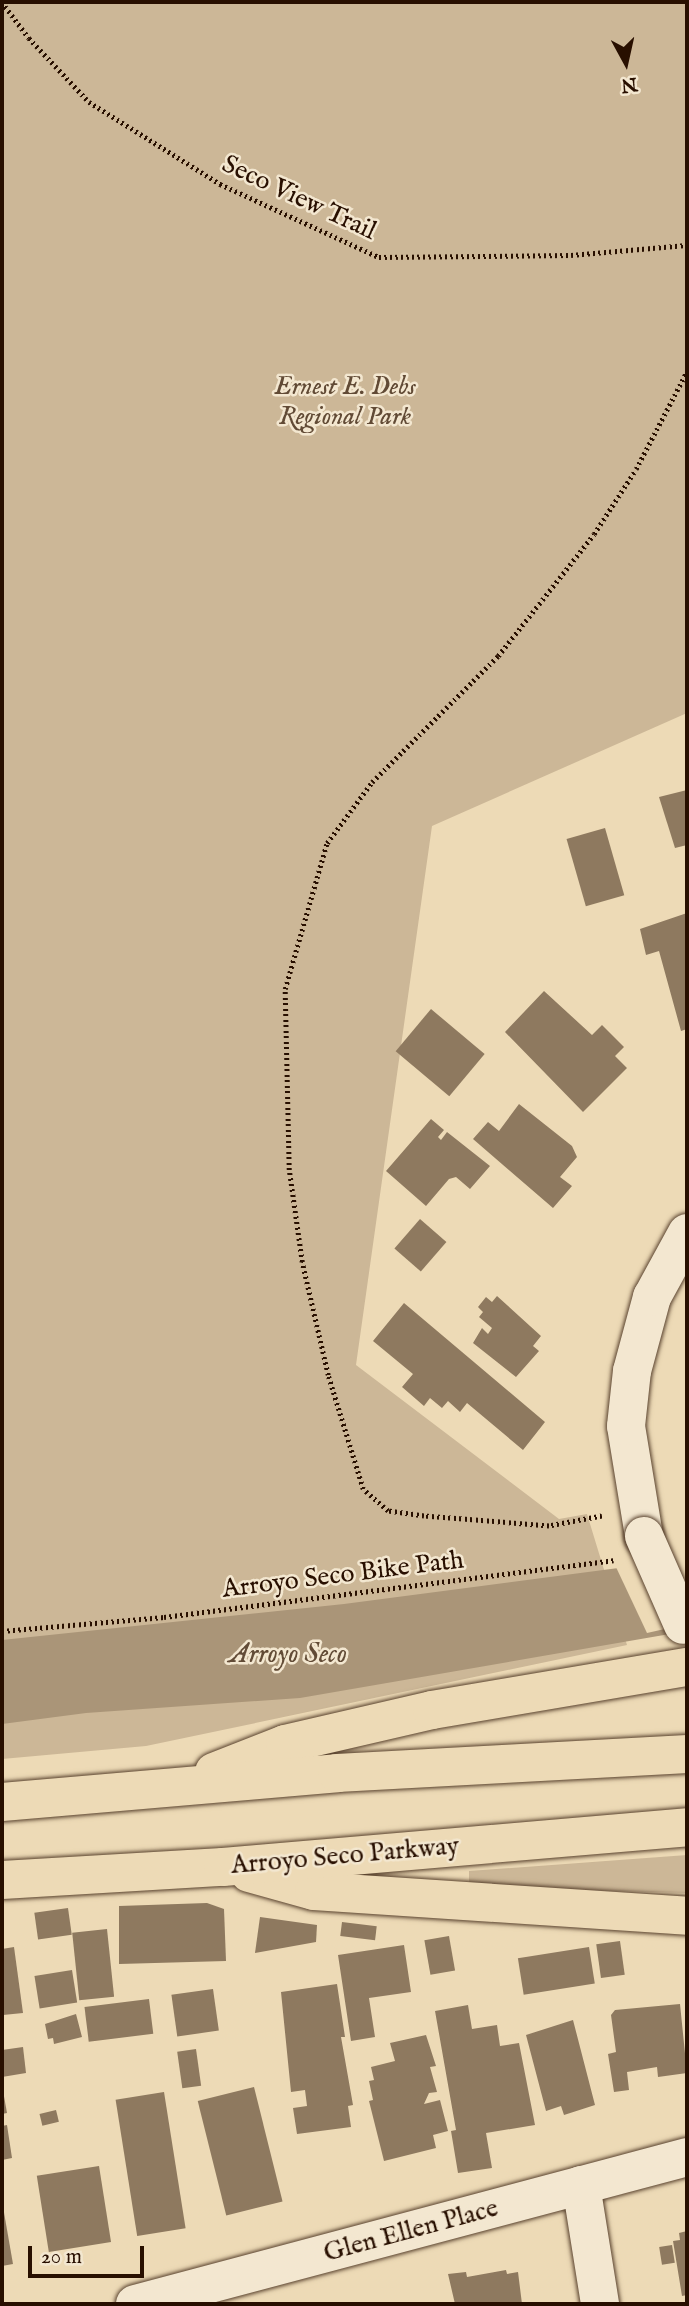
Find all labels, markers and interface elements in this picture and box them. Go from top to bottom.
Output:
north arrow [591,28,661,98]
text: N [619,71,639,97]
street label: Seco View Trail [217,149,381,247]
park label: Ernest E. Debs Regional Park [274,371,416,432]
street label: Arroyo Seco Bike Path [221,1545,465,1605]
water label: Arroyo Seco [229,1638,347,1672]
street label: Arroyo Seco Parkway [230,1830,460,1882]
street label: Glen Ellen Place [320,2193,502,2269]
scale bar [32,2232,147,2276]
text: 20 m [41,2244,82,2271]

